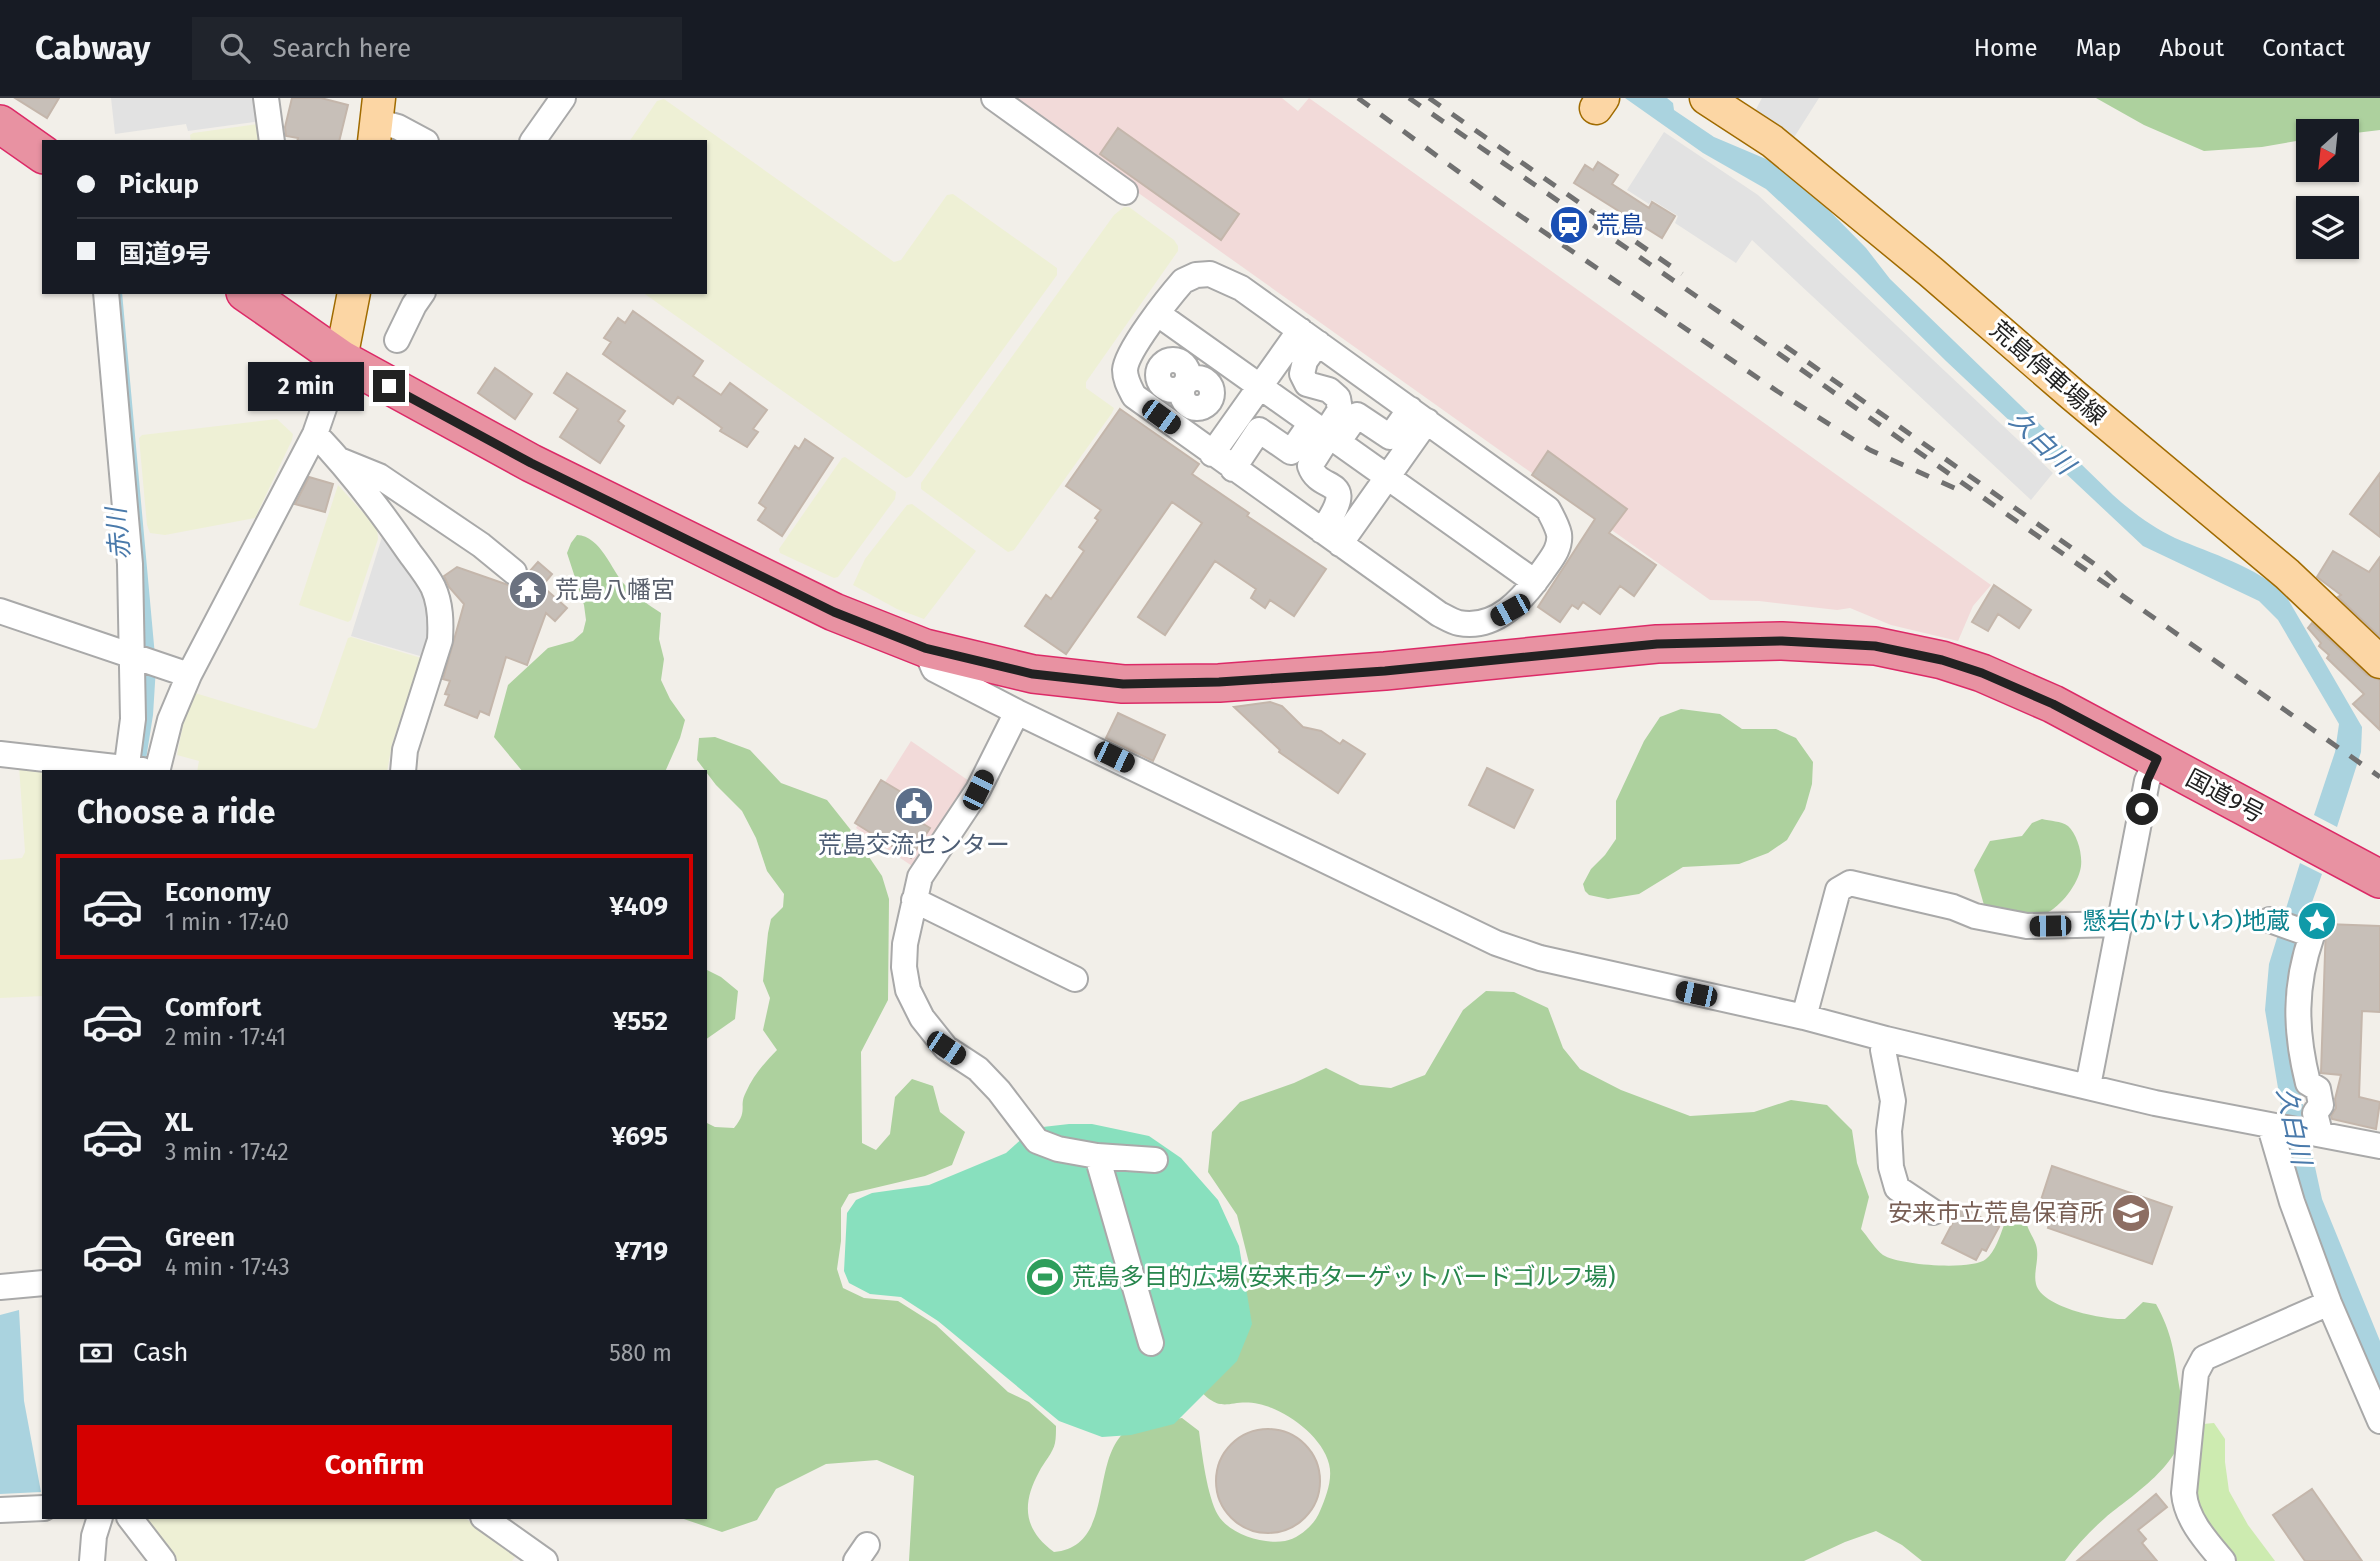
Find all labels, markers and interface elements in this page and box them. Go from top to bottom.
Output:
search box [192,17,682,80]
text: Cabway [35,28,150,68]
icon: search [216,29,254,67]
text: Search here [272,33,411,64]
text: Home [1974,34,2038,62]
text: Map [2076,34,2122,62]
text: About [2160,34,2224,62]
text: Contact [2262,34,2345,62]
north arrow [2296,119,2359,182]
map controls [2296,119,2359,259]
text: Pickup [119,169,199,200]
button: layers [2296,196,2359,259]
station icon: 荒島 [1548,204,1590,246]
place label: 荒島 [1596,211,1644,239]
text: 国道9号 [119,239,212,270]
street label: 荒島停車場線 [1984,315,2112,431]
callout: 2 min [249,362,364,410]
route end [373,370,405,402]
text: 2 min [278,372,334,400]
car [1138,396,1185,438]
water label: 久白川 [2003,404,2083,483]
water label: 赤川 [101,504,136,561]
temple icon: 荒島八幡宮 [507,569,549,611]
place label: 荒島八幡宮 [555,576,675,604]
car [1487,591,1534,629]
car [1091,738,1138,776]
street label: 国道9号 [2181,764,2269,828]
car [960,767,997,813]
public building icon: 荒島交流センター [893,785,935,827]
text: Choose a ride [77,793,275,831]
route start [2126,793,2158,825]
place label: 荒島交流センター [818,831,1010,859]
icon: car [81,875,144,938]
text: Economy [165,877,271,908]
text: ¥409 [610,891,668,922]
place icon: 懸岩(かけいわ)地蔵 [2296,900,2338,942]
place label: 懸岩(かけいわ)地蔵 [2082,907,2290,935]
text: 1 min · 17:40 [165,908,289,936]
car [2029,915,2072,937]
car [1674,979,1719,1009]
icon: car [81,990,144,1053]
text: Comfort [165,992,261,1023]
text: ¥552 [613,1006,668,1037]
text: 2 min · 17:41 [165,1023,286,1051]
car [923,1028,970,1068]
water label: 久白川 [2270,1085,2317,1170]
icon: car [81,1105,144,1168]
text: XL [165,1107,193,1138]
text: ¥695 [611,1121,668,1152]
text: 3 min · 17:42 [165,1138,289,1166]
school or university icon: 安来市立荒島保育所 [2110,1192,2152,1234]
place label: 安来市立荒島保育所 [1888,1199,2104,1227]
icon: car [81,1220,144,1283]
text: Green [165,1222,235,1253]
text: ¥719 [615,1236,668,1267]
text: 4 min · 17:43 [165,1253,290,1281]
sports icon: 荒島多目的広場(安来市ターゲットバードゴルフ場) [1024,1256,1066,1298]
place label: 荒島多目的広場(安来市ターゲットバードゴルフ場) [1072,1263,1616,1291]
icon: cash [77,1334,115,1372]
text: Cash [133,1337,189,1368]
text: 580 m [609,1339,672,1367]
button: Confirm [77,1425,672,1505]

